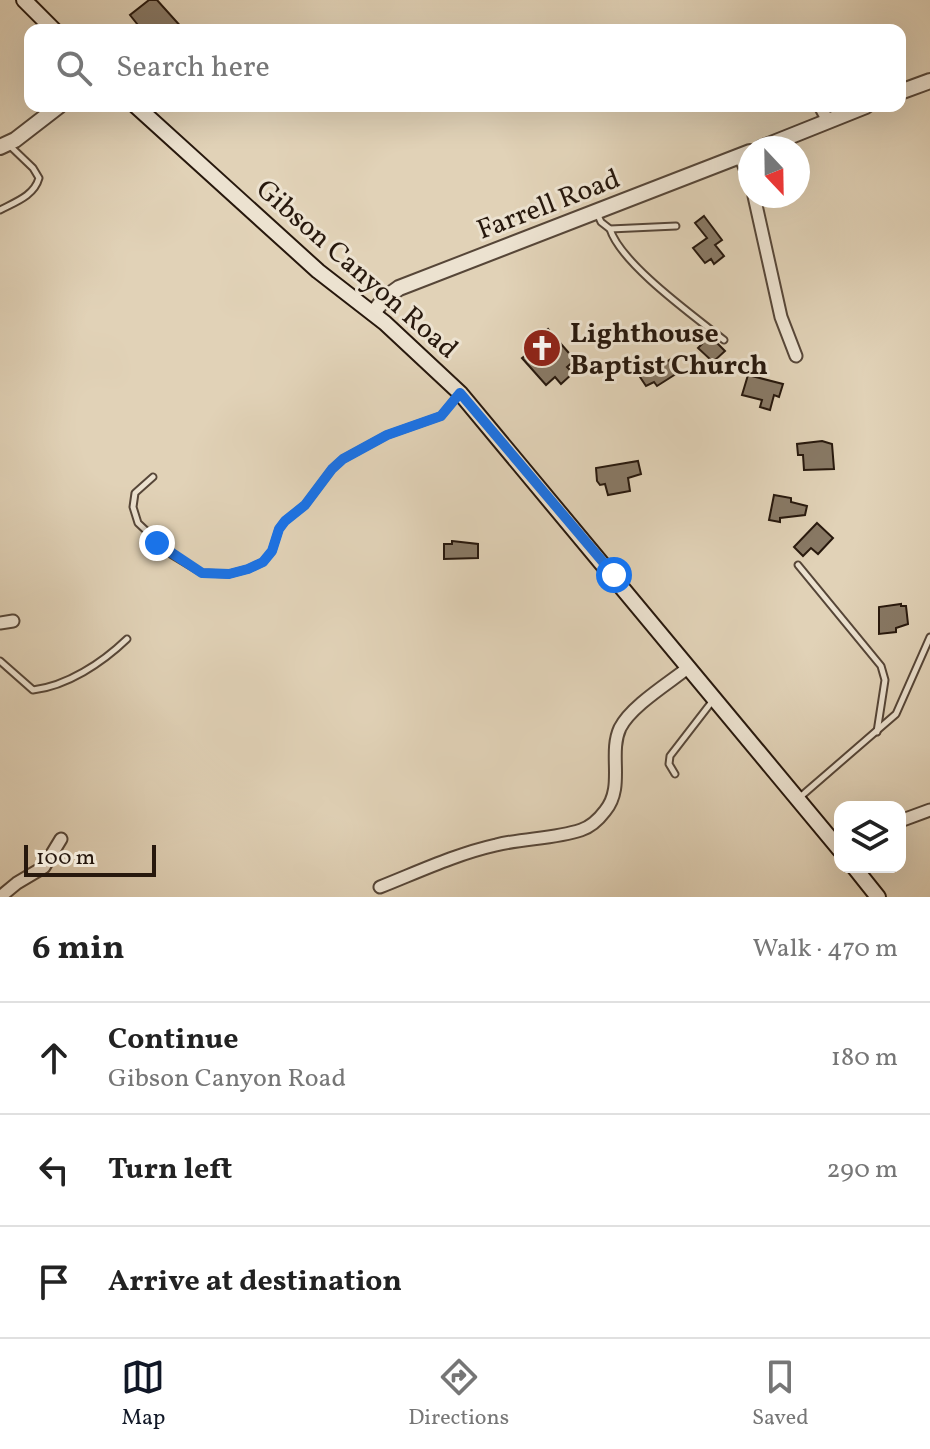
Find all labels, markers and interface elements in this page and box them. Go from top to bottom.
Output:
search box [24,24,906,112]
icon: search [52,46,96,90]
text: Search here [116,47,270,89]
north arrow [738,136,810,208]
street label: Farrell Road [472,160,626,251]
street label: Gibson Canyon Road [247,171,466,369]
place label: Lighthouse Baptist Church [570,315,768,386]
church icon: Lighthouse Baptist Church [521,327,563,369]
route end [139,525,175,561]
route start [596,557,632,593]
map controls [834,801,906,873]
button: layers [834,801,906,873]
scale bar [24,841,156,877]
text: 100 m [36,843,95,874]
text: 6 min [32,926,125,973]
text: Walk · 470 m [752,931,898,967]
text: Continue [108,1019,239,1061]
icon: ahead [32,1036,76,1080]
text: 180 m [831,1040,898,1076]
text: Gibson Canyon Road [108,1061,346,1097]
icon: left [32,1148,76,1192]
text: Turn left [108,1149,232,1191]
text: 290 m [826,1152,898,1188]
icon: arrive [32,1260,76,1304]
text: Arrive at destination [108,1261,402,1303]
tab: Map [121,1355,165,1434]
tab: Directions [408,1355,509,1434]
tab: Saved [752,1355,809,1434]

